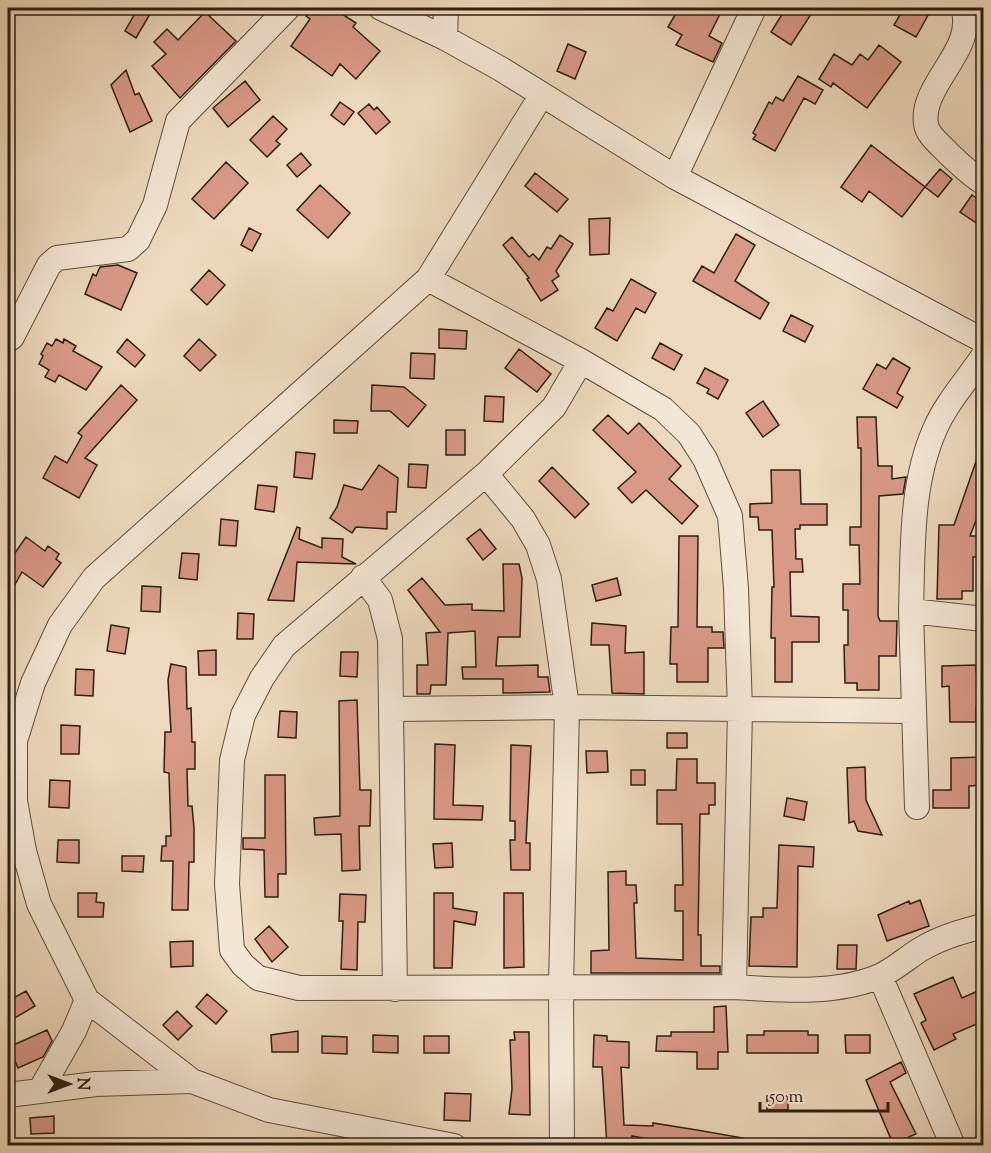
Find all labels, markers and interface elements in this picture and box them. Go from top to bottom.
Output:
north arrow [39,1054,99,1114]
scale bar [760,1075,888,1113]
text: N [70,1078,93,1091]
text: 50 m [768,1085,804,1111]

